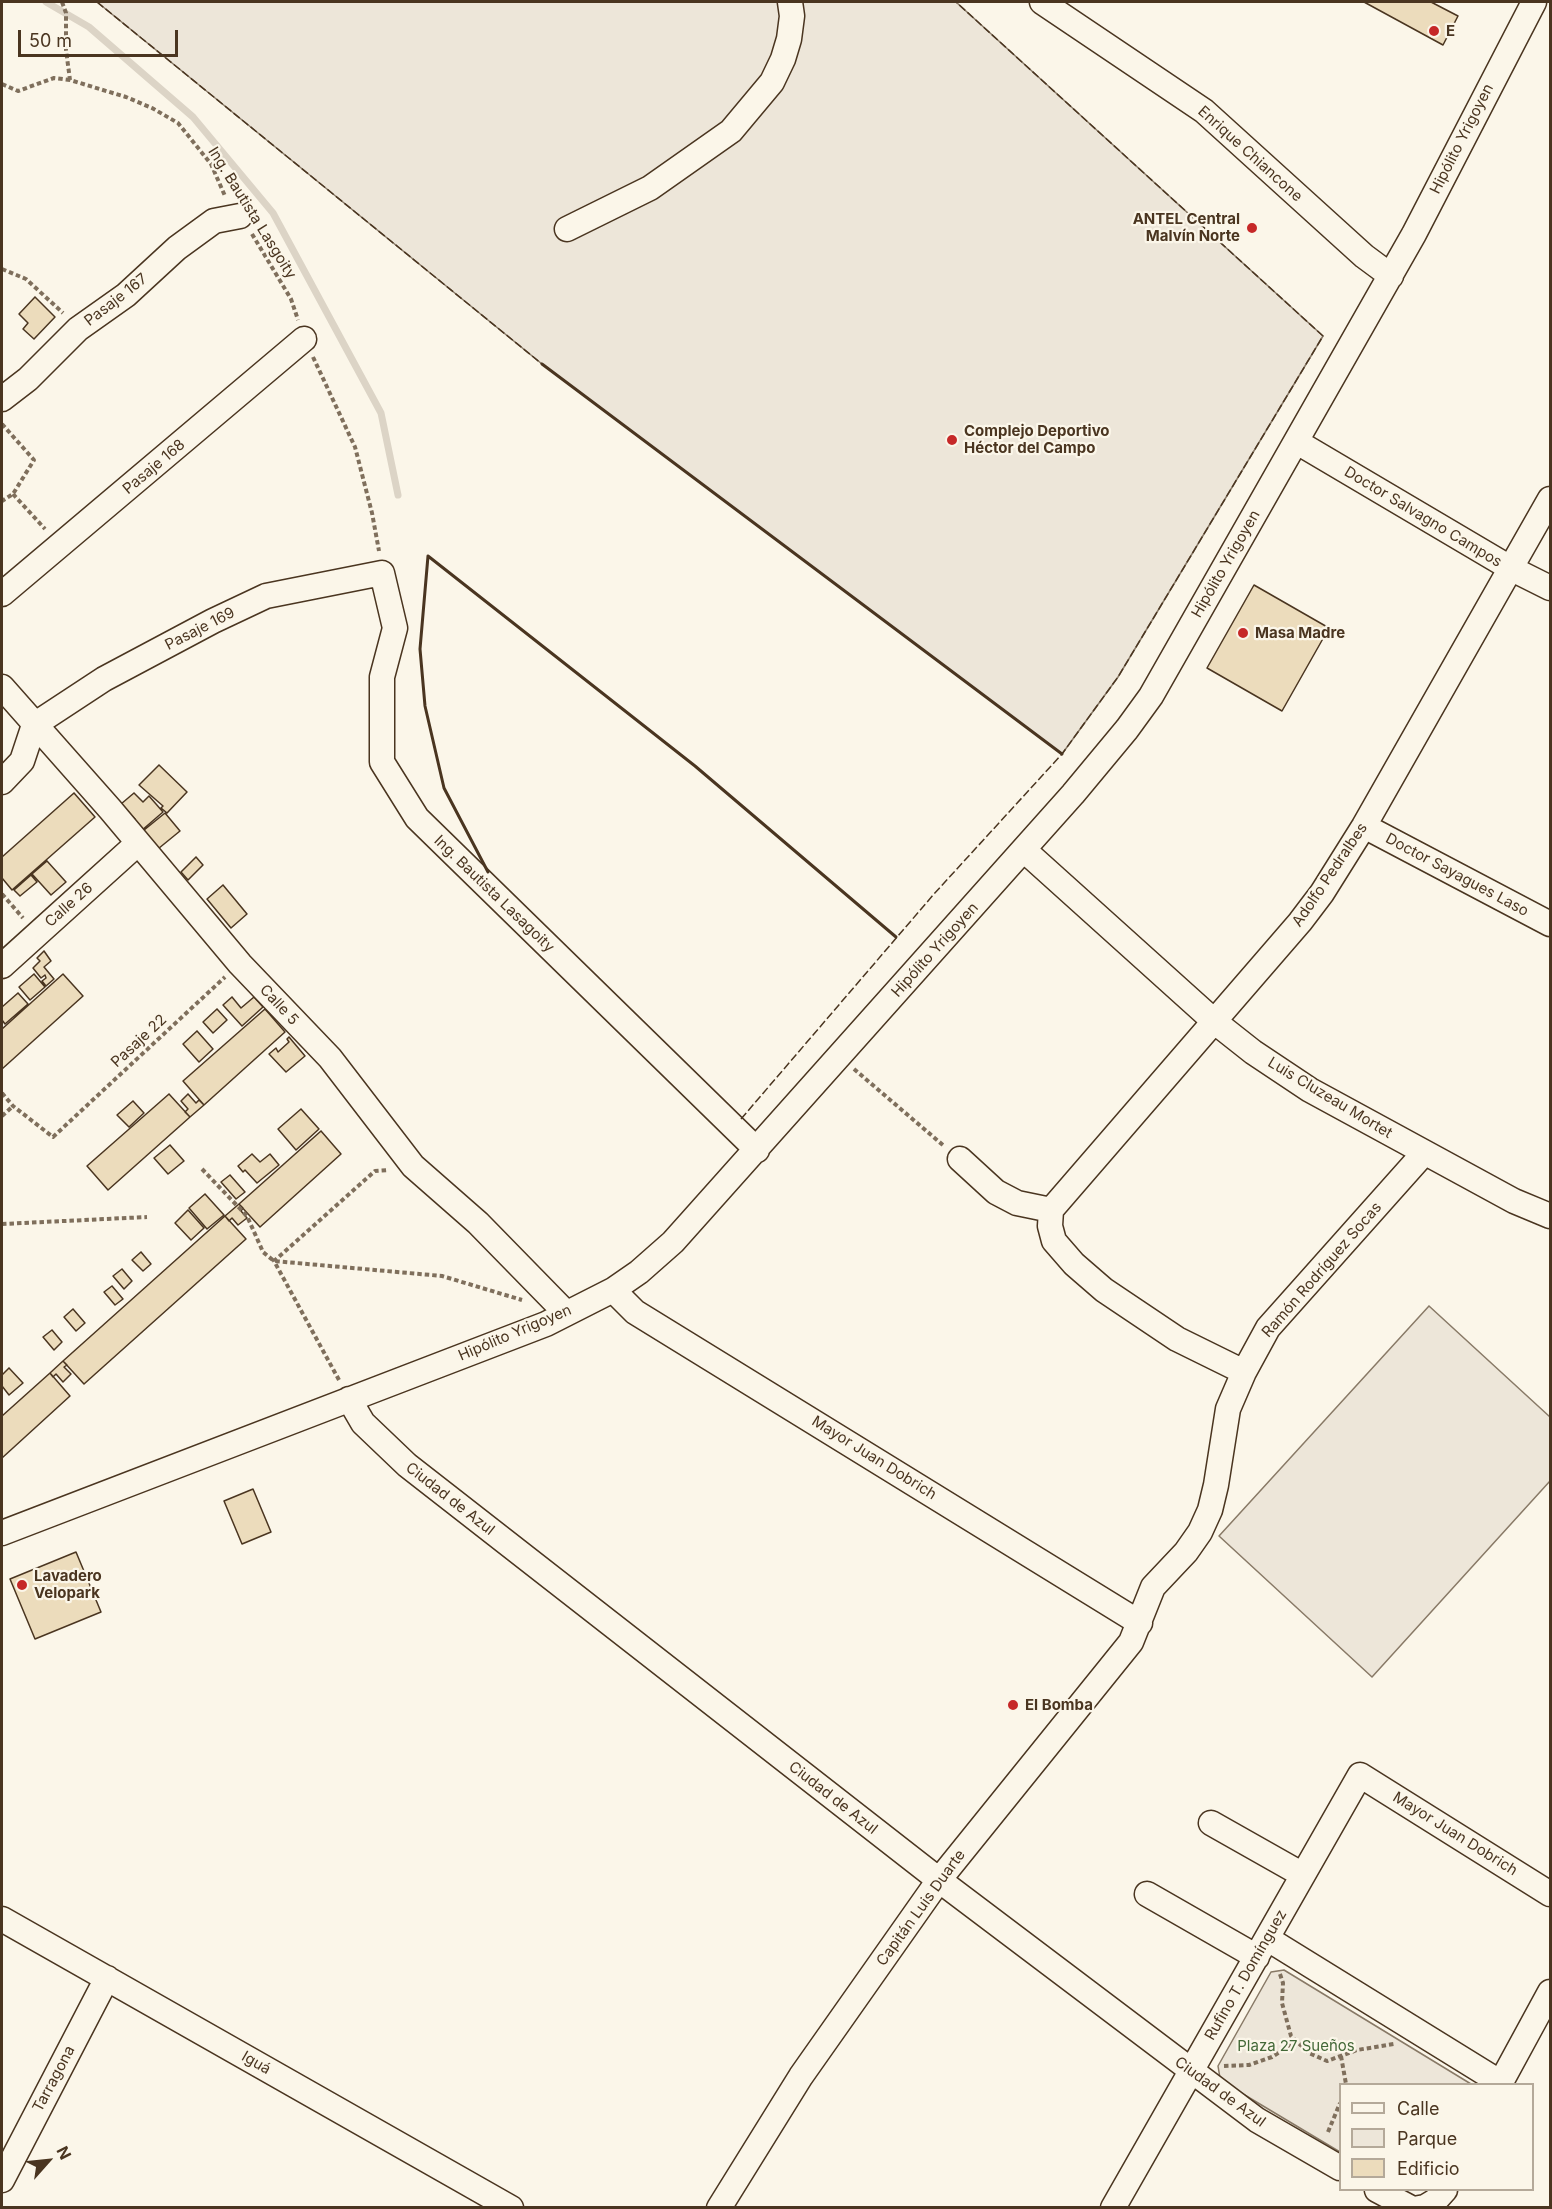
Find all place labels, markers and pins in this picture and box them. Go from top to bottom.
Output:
place label: E [1446,22,1455,40]
marker: E [1427,24,1441,38]
place label: ANTEL Central Malvín Norte [1133,210,1240,245]
marker: ANTEL Central Malvín Norte [1245,221,1259,235]
place label: Complejo Deportivo Héctor del Campo [964,422,1110,457]
marker: Complejo Deportivo Héctor del Campo [945,433,959,447]
place label: Masa Madre [1255,624,1345,642]
marker: Masa Madre [1236,626,1250,640]
place label: Lavadero Velopark [34,1567,102,1602]
marker: Lavadero Velopark [15,1578,29,1592]
place label: El Bomba [1025,1696,1093,1714]
marker: El Bomba [1006,1698,1020,1712]

